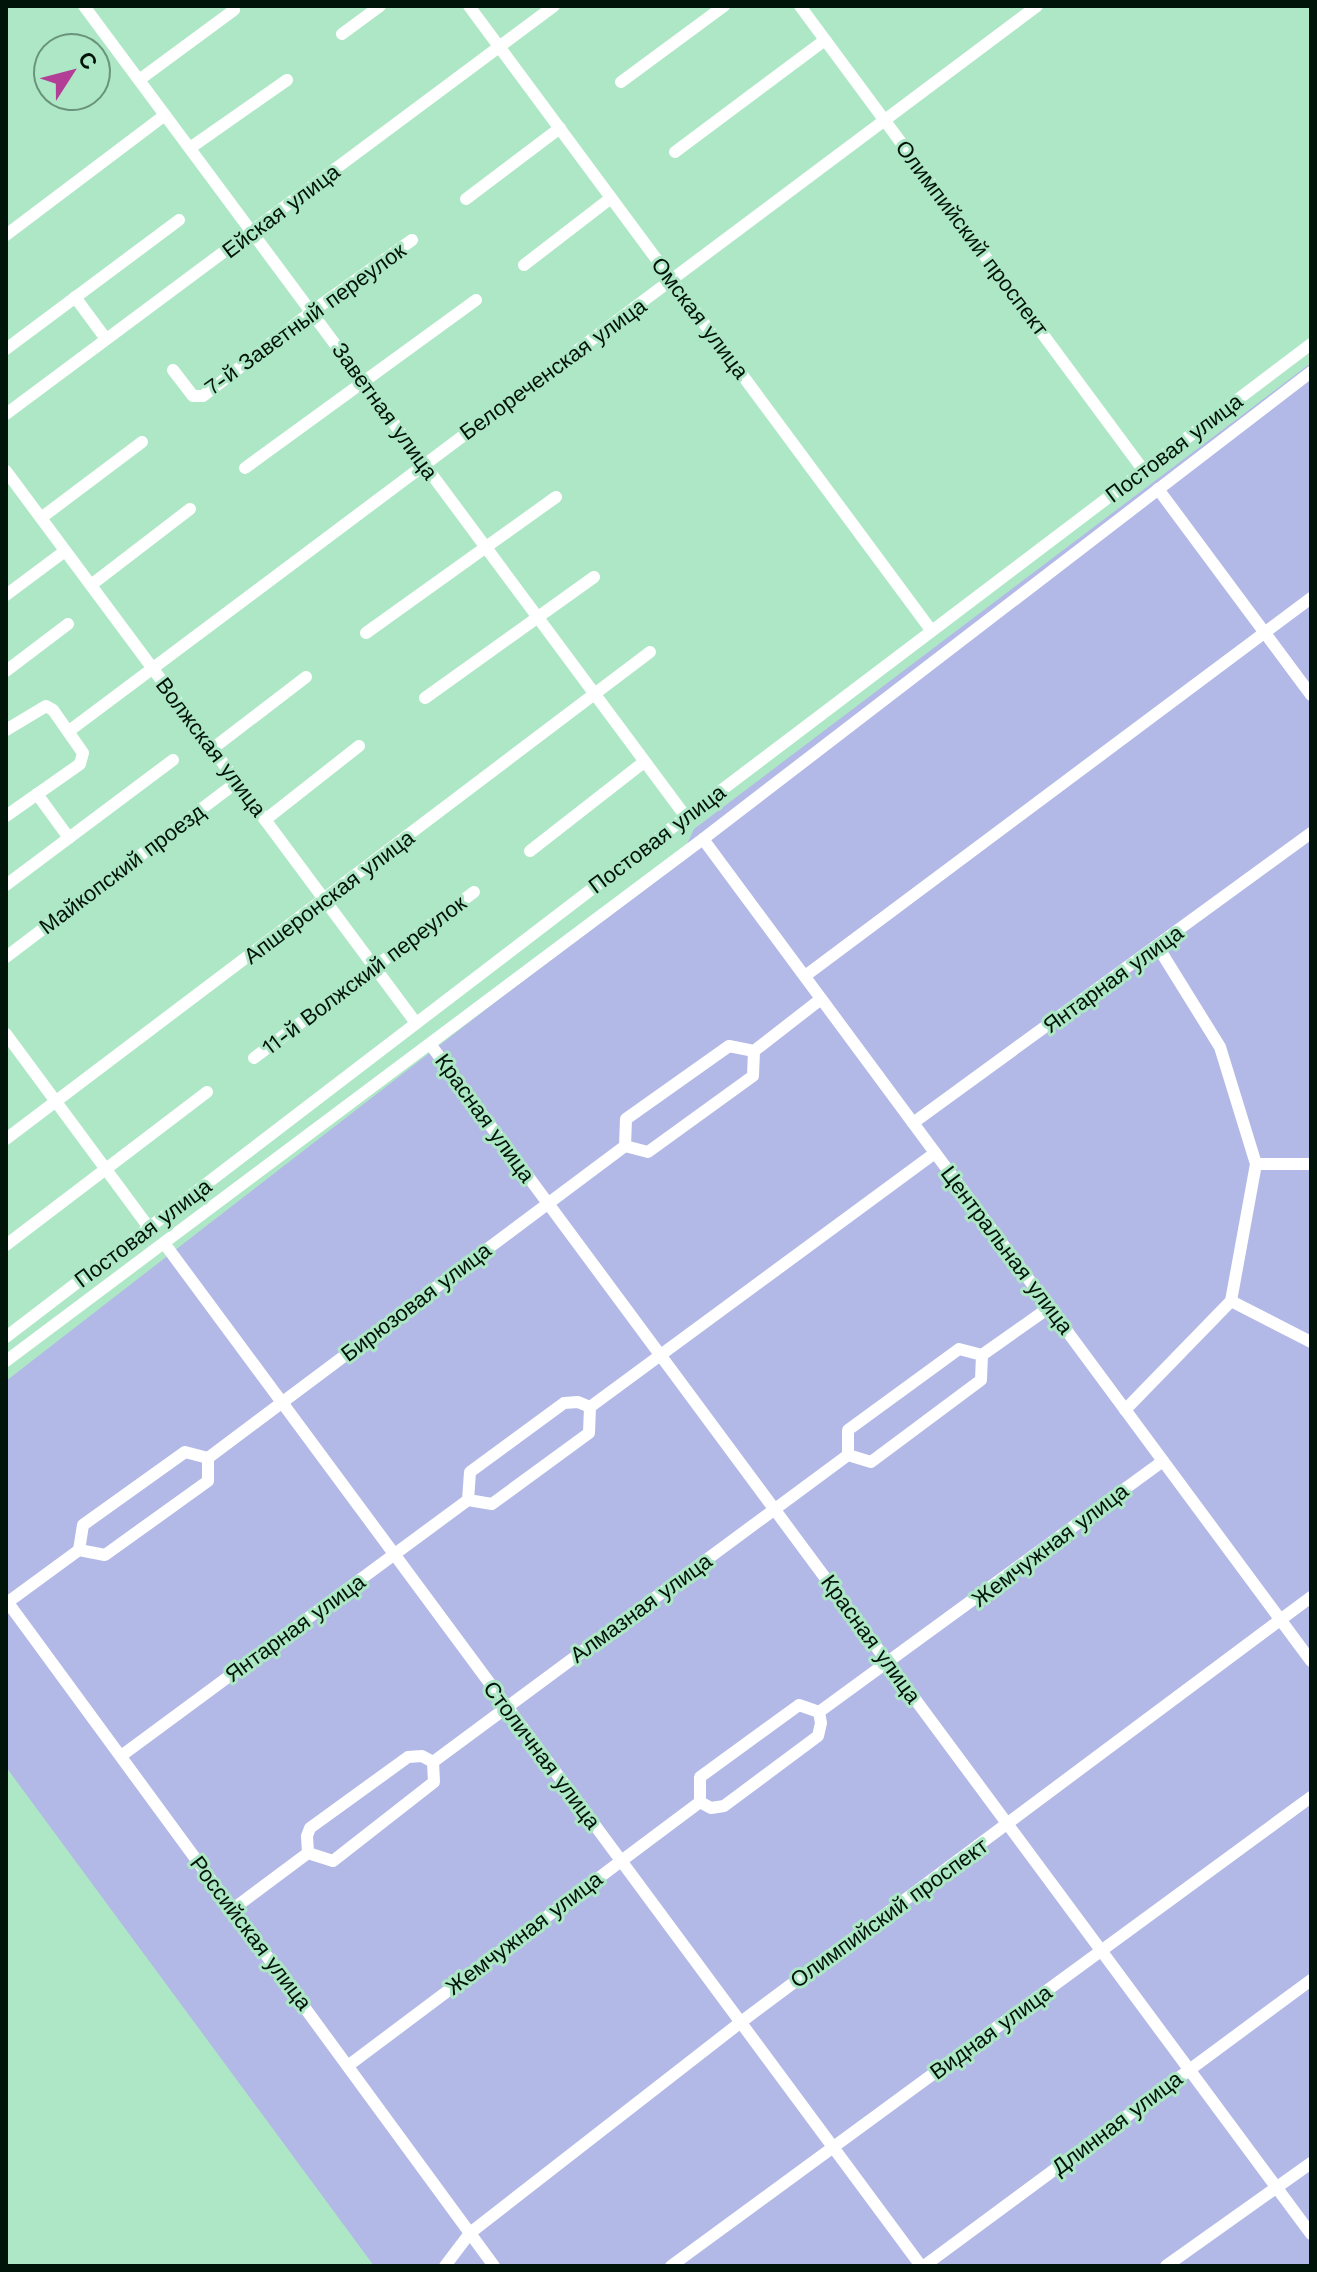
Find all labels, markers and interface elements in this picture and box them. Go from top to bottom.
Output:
north arrow [32,32,112,112]
text: С [73,47,103,74]
street label: Олимпийский проспект [890,136,1054,340]
street label: Ейская улица [217,158,345,263]
street label: 7-й Заветный переулок [200,237,411,400]
street label: Омская улица [646,252,754,384]
street label: Белореченская улица [455,293,652,445]
street label: Заветная улица [327,338,443,485]
street label: Постовая улица [1101,388,1248,508]
street label: Волжская улица [151,673,272,822]
street label: Постовая улица [584,779,731,899]
street label: Майкопский проезд [34,799,210,939]
street label: Апшеронская улица [239,824,420,969]
street label: 11-й Волжский переулок [257,890,471,1060]
street label: Янтарная улица [1038,919,1188,1038]
street label: Красная улица [430,1049,540,1188]
street label: Центральная улица [936,1161,1079,1340]
street label: Постовая улица [70,1173,217,1293]
street label: Бирюзовая улица [336,1237,496,1366]
street label: Жемчужная улица [967,1478,1134,1612]
street label: Алмазная улица [565,1548,717,1668]
street label: Янтарная улица [220,1568,370,1687]
street label: Красная улица [816,1570,926,1709]
street label: Столичная улица [478,1676,606,1834]
street label: Олимпийский проспект [785,1833,993,1993]
street label: Российская улица [185,1851,317,2015]
street label: Жемчужная улица [441,1866,608,2000]
street label: Видная улица [925,1979,1057,2084]
street label: Длинная улица [1047,2065,1188,2180]

